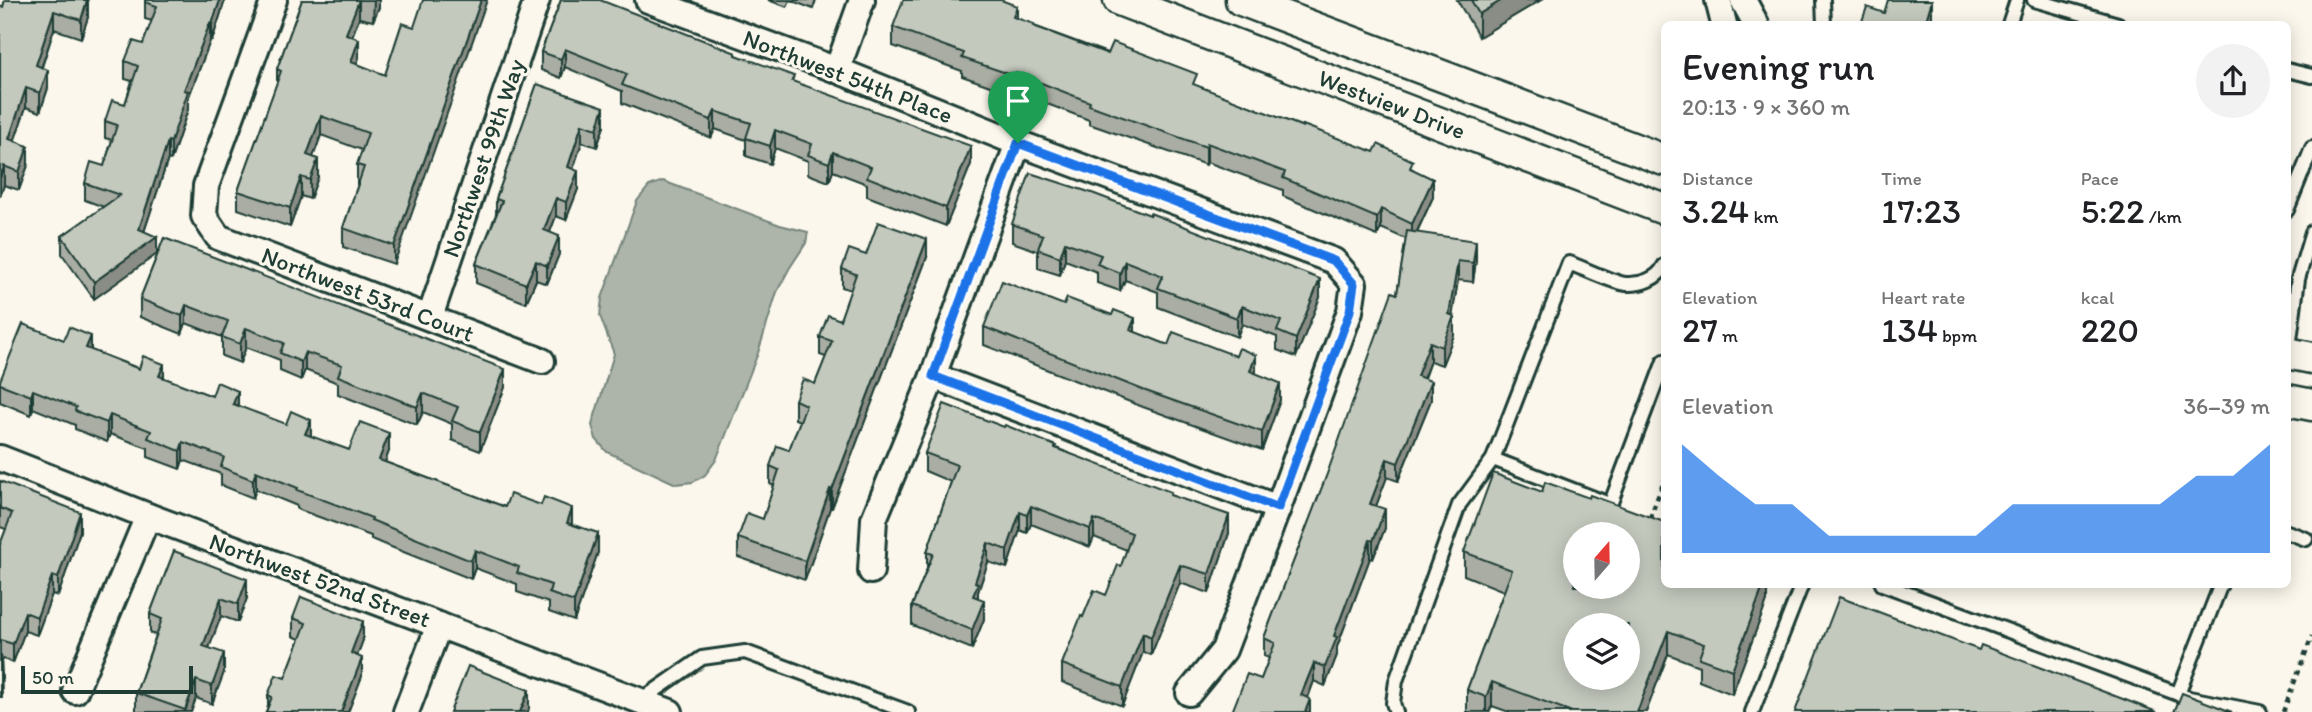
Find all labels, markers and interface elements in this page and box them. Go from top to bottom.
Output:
street label: Northwest 54th Place [739,23,957,129]
text: Evening run [1682,44,1875,90]
button: share [2196,44,2270,118]
street label: Northwest 99th Way [435,54,531,261]
street label: Westview Drive [1314,63,1470,145]
pin [988,71,1048,143]
icon: arrive [999,82,1037,120]
text: 20:13 · 9 × 360 m [1682,93,1850,121]
text: Distance [1682,167,1753,190]
text: Time [1881,167,1922,190]
text: Pace [2081,167,2119,190]
text: 3.24 [1682,190,1749,232]
text: 17:23 [1881,190,1961,232]
text: 5:22 [2081,190,2144,232]
text: km [1749,205,1779,228]
text: /km [2144,205,2182,228]
street label: Northwest 53rd Court [258,240,478,348]
text: Elevation [1682,286,1758,309]
text: Heart rate [1881,286,1965,309]
text: kcal [2081,286,2114,309]
text: 27 [1682,309,1718,351]
text: 134 [1881,309,1938,351]
text: 220 [2081,309,2139,351]
text: m [1718,324,1738,347]
text: bpm [1938,324,1977,347]
text: Elevation [1682,392,1773,420]
text: 36–39 m [2183,392,2270,420]
north arrow [1563,522,1640,598]
map controls [1563,522,1640,690]
street label: Northwest 52nd Street [205,526,435,634]
button: layers [1563,613,1640,690]
scale bar [21,663,192,695]
text: 50 m [32,666,74,689]

